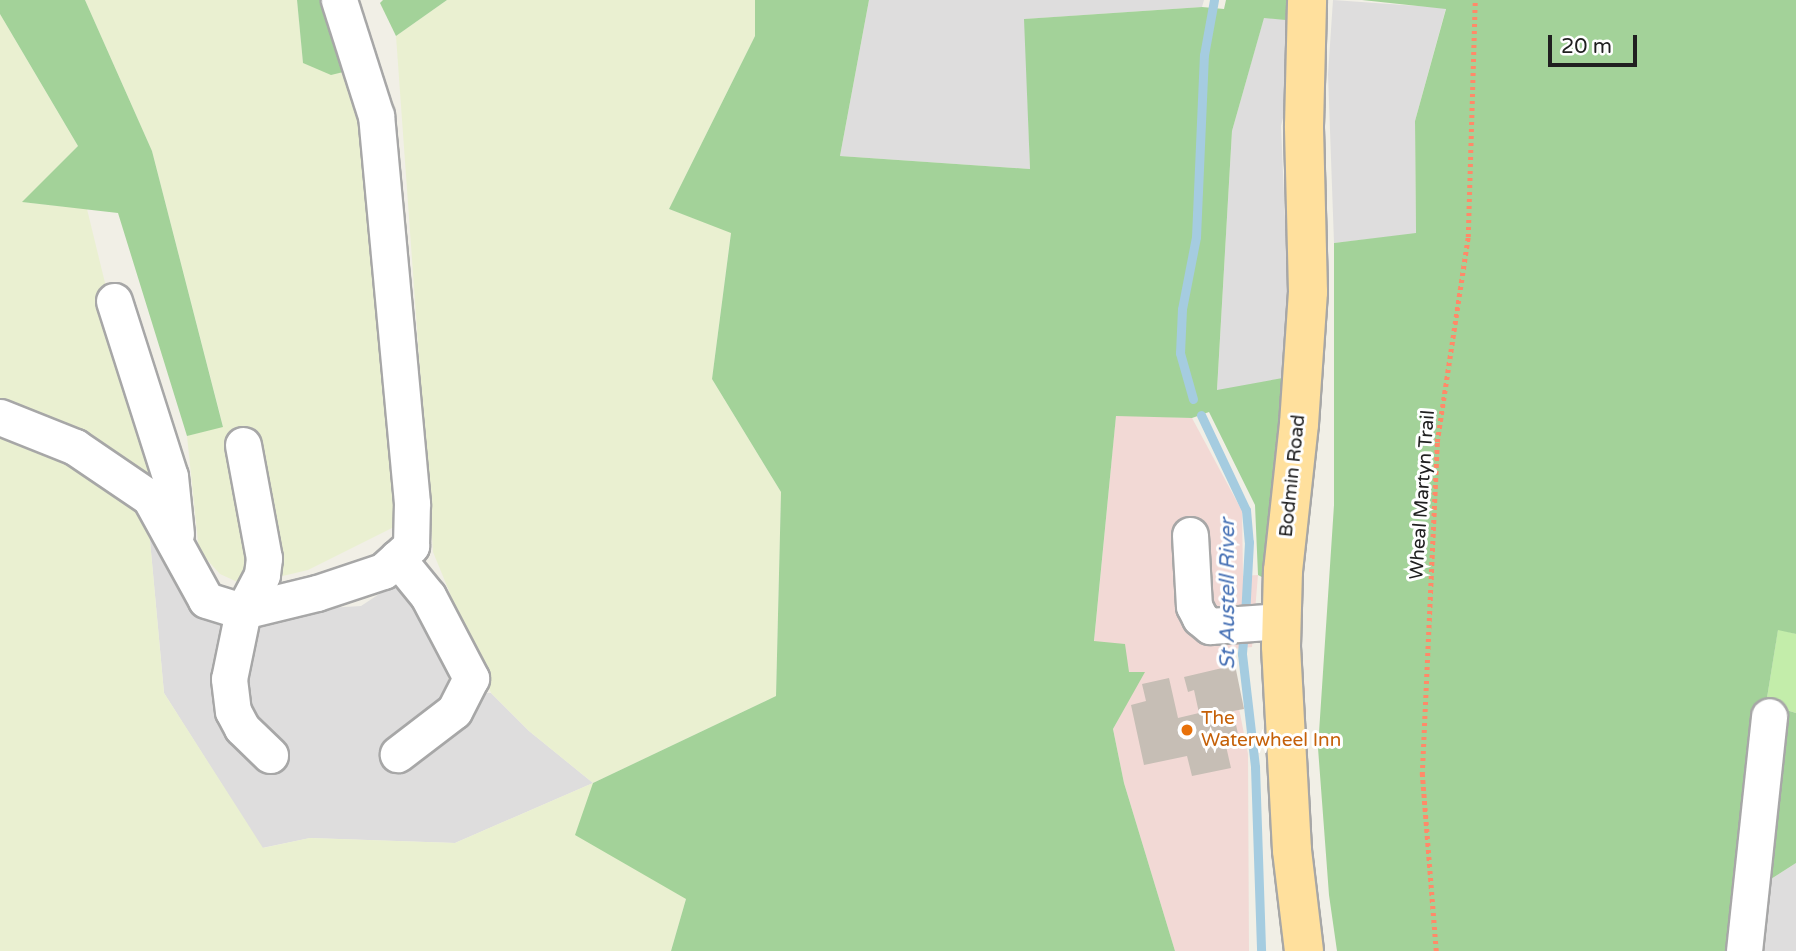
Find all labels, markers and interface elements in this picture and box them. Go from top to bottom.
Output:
scale bar [1551,21,1640,65]
text: 20 m [1561,34,1612,59]
street label: Wheal Martyn Trail [1406,409,1440,581]
street label: Bodmin Road [1275,414,1311,538]
water label: St Austell River [1215,519,1241,669]
place label: The Waterwheel Inn [1201,708,1341,752]
marker: The Waterwheel Inn [1179,722,1195,738]

